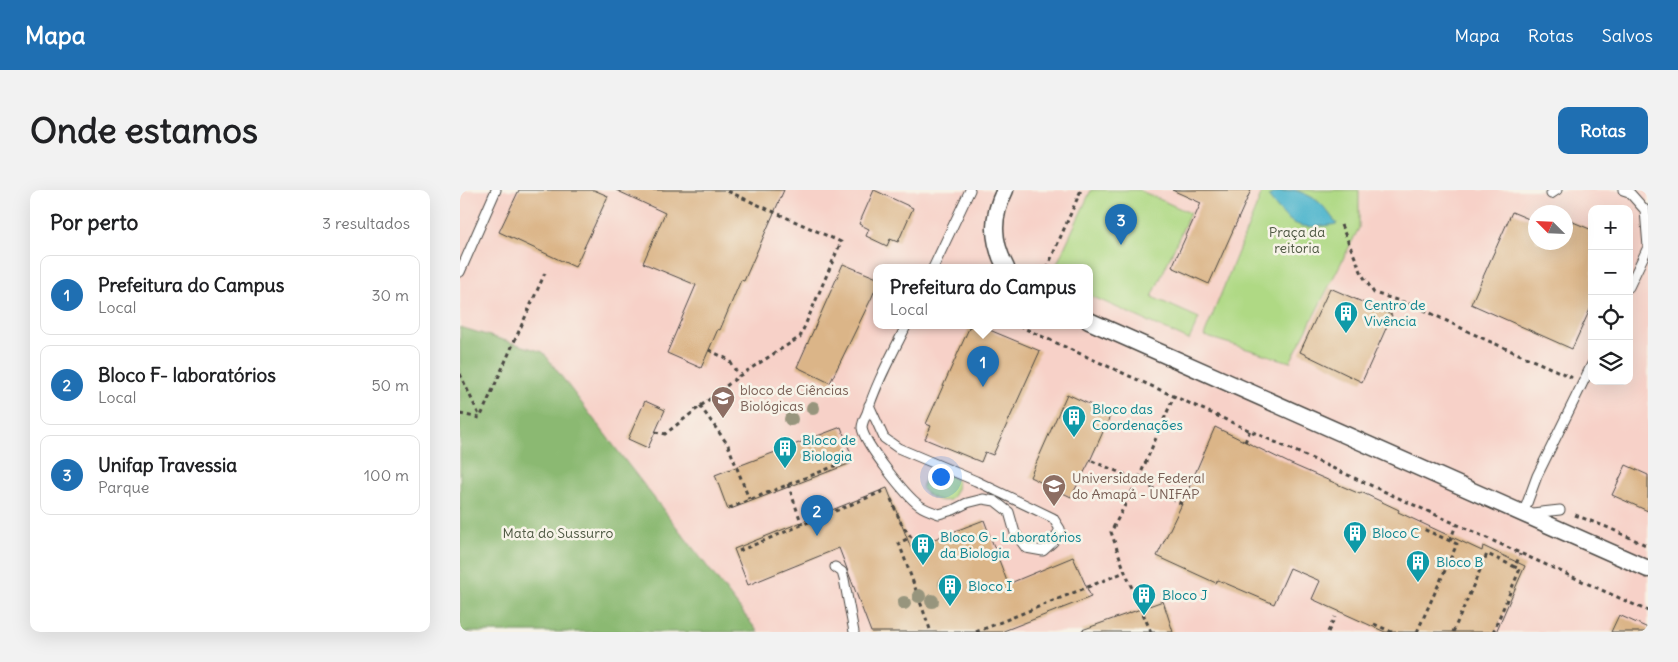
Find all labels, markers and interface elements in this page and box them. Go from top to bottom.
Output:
text: Mapa [25,20,85,50]
text: Mapa [1455,24,1500,47]
text: Rotas [1528,24,1574,47]
text: Salvos [1602,24,1653,47]
button: Rotas [1558,107,1648,154]
text: Onde estamos [30,108,258,152]
pin: 3 [1105,204,1137,245]
north arrow [1528,205,1573,250]
map controls [1588,205,1633,385]
button: + [1588,205,1633,250]
text: Por perto [50,209,138,236]
text: 3 resultados [322,213,410,233]
park label: Praça da reitoria [1269,223,1325,257]
button: − [1588,250,1633,295]
popup [873,264,1093,329]
text: Prefeitura do Campus [98,273,284,297]
text: Prefeitura do Campus [890,275,1076,299]
text: 1 [64,285,70,305]
text: 30 m [372,285,409,305]
button: locate [1588,295,1633,340]
place label: Centro de Vivência [1364,296,1426,330]
text: Local [98,297,136,317]
text: Local [890,299,928,319]
building icon: Centro de Vivência [1333,300,1359,334]
button: layers [1588,340,1633,385]
pin: 1 [967,346,999,387]
text: Bloco F- laboratórios [98,363,276,387]
text: 2 [63,375,71,395]
text: 50 m [371,375,409,395]
place label: bloco de Ciências Biológicas [740,381,849,415]
school or university icon: bloco de Ciências Biológicas [710,385,736,419]
text: Local [98,387,136,407]
place label: Bloco das Coordenações [1092,400,1183,434]
building icon: Bloco das Coordenações [1061,404,1087,438]
place label: Bloco de Biologia [802,431,856,465]
building icon: Bloco de Biologia [772,435,798,469]
text: Unifap Travessia [98,453,237,477]
your location [928,464,954,490]
text: 3 [62,465,72,485]
text: 100 m [364,465,409,485]
place label: Universidade Federal do Amapá - UNIFAP [1072,469,1205,503]
school or university icon: Universidade Federal do Amapá - UNIFAP [1041,473,1067,507]
text: Parque [98,477,149,497]
pin: 2 [801,495,833,536]
building icon: Bloco C [1342,520,1368,554]
park label: Mata do Sussurro [503,524,614,542]
place label: Bloco C [1372,524,1420,542]
place label: Bloco G - Laboratórios da Biologia [940,528,1081,562]
building icon: Bloco G - Laboratórios da Biologia [910,532,936,566]
building icon: Bloco B [1405,549,1431,583]
place label: Bloco B [1436,553,1484,571]
building icon: Bloco I [937,573,963,607]
place label: Bloco I [968,577,1012,595]
building icon: Bloco J [1131,582,1157,616]
place label: Bloco J [1162,586,1208,604]

